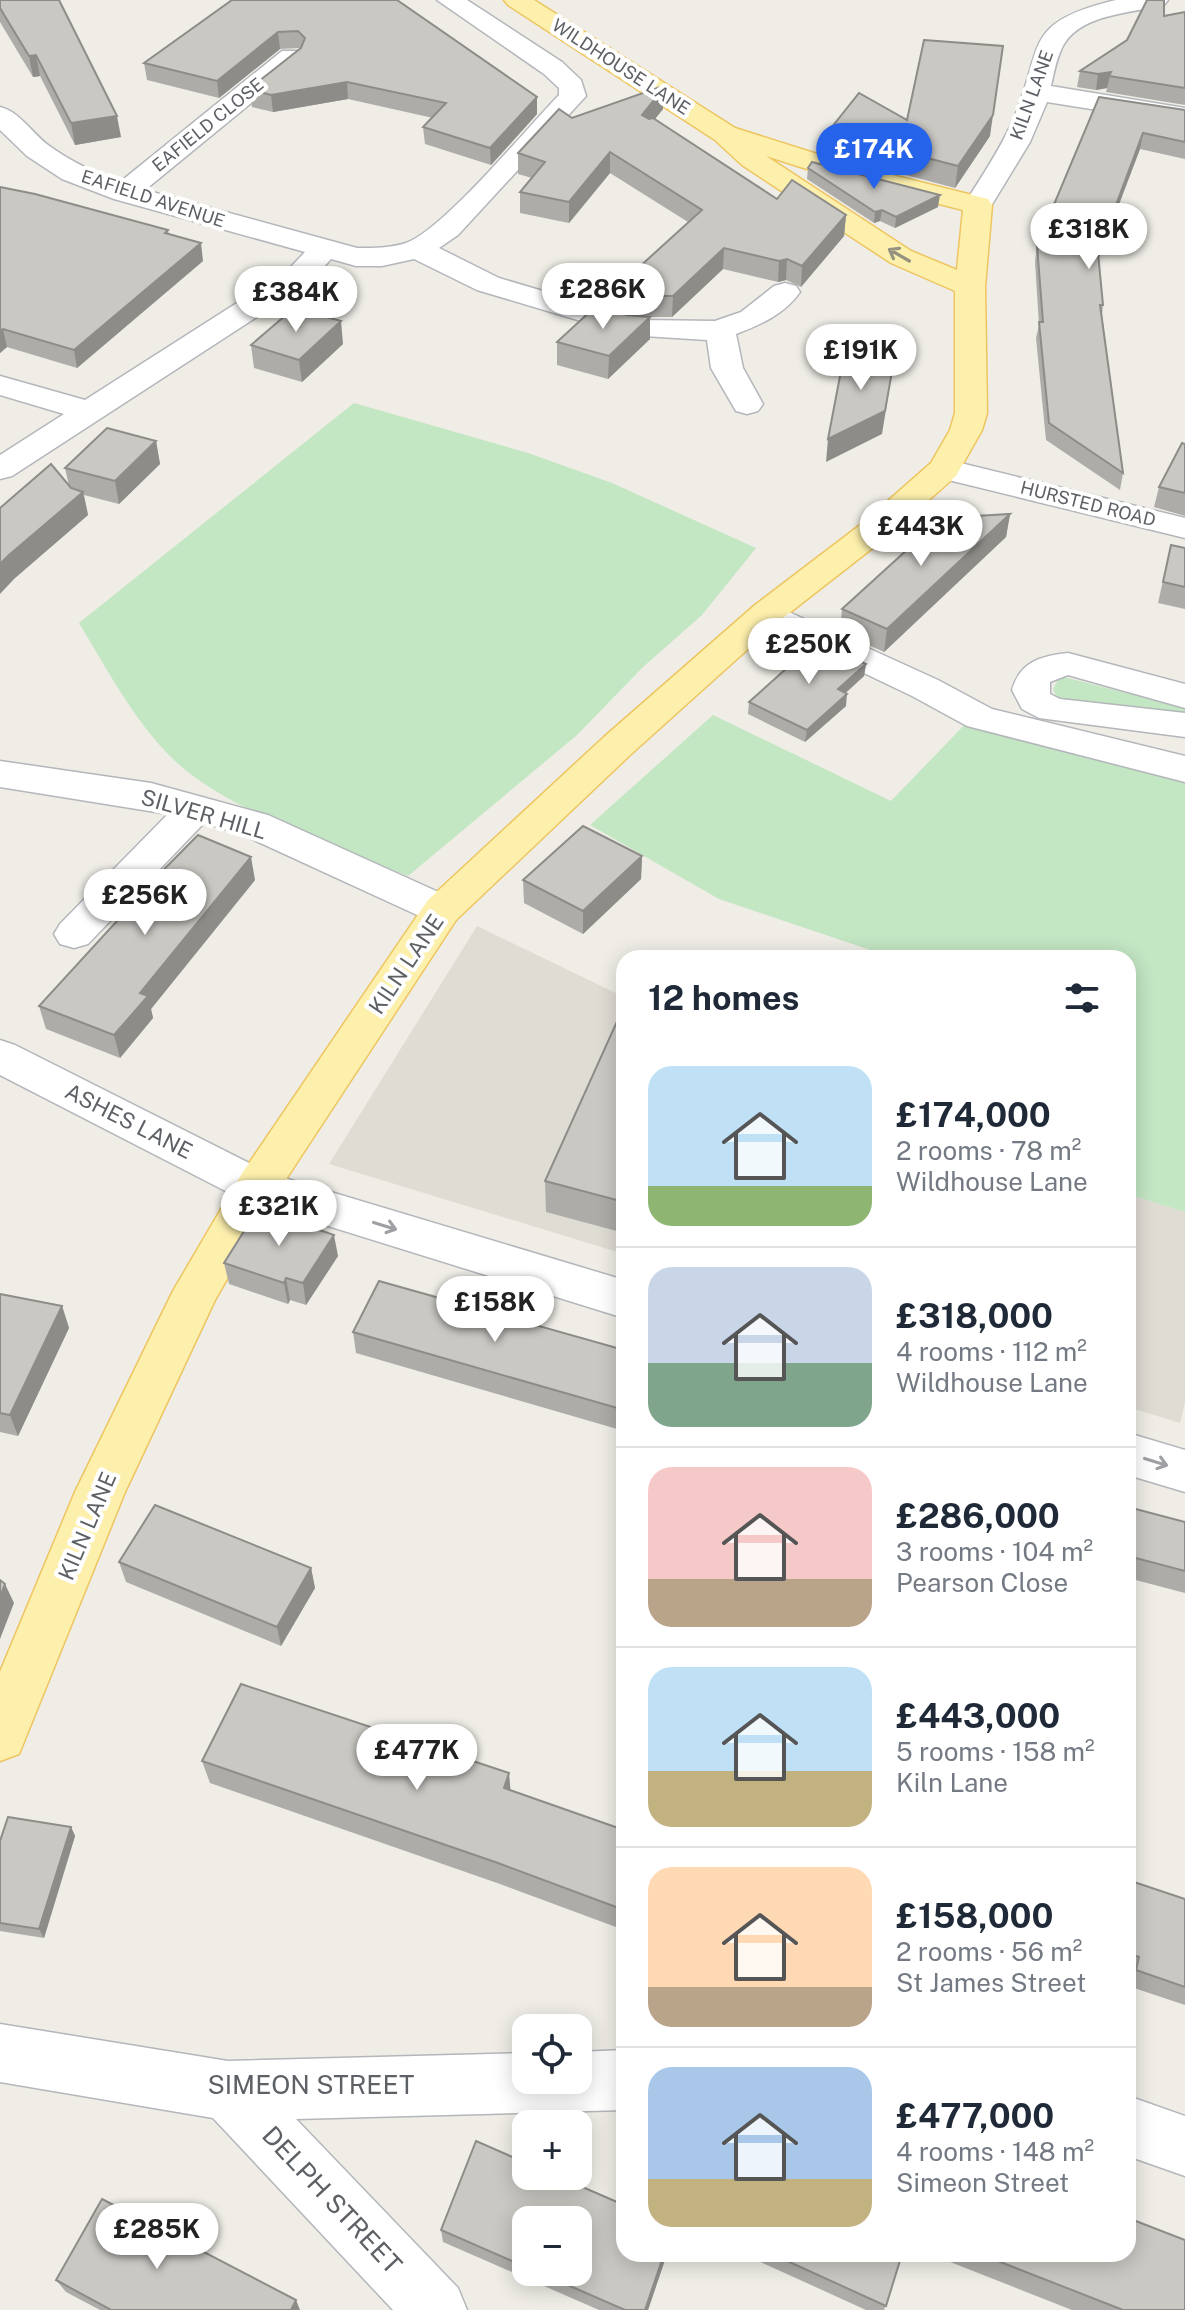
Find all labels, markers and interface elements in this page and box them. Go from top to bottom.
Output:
street label: WILDHOUSE LANE [548,14,694,119]
street label: KILN LANE [1006,47,1057,143]
street label: EAFIELD CLOSE [148,73,267,176]
pin: £174K [818,123,930,191]
text: £174K [834,133,914,164]
street label: EAFIELD AVENUE [79,165,228,232]
pin: £318K [1033,203,1145,271]
text: £318K [1048,213,1130,244]
one-way arrow [888,247,911,263]
pin: £286K [547,263,659,331]
pin: £384K [240,266,352,334]
text: £286K [560,273,646,304]
text: £384K [252,276,340,307]
pin: £191K [805,324,917,392]
text: £191K [824,334,898,365]
street label: HURSTED ROAD [1018,477,1158,530]
pin: £443K [865,500,977,568]
text: £443K [878,510,964,541]
pin: £250K [753,618,865,686]
text: £250K [766,628,852,659]
street label: SILVER HILL [138,784,270,844]
pin: £256K [89,869,201,937]
text: £256K [102,879,188,910]
street label: KILN LANE [363,909,449,1019]
icon: filters [1060,976,1104,1020]
text: 12 homes [648,978,799,1018]
street label: ASHES LANE [61,1078,197,1164]
text: £174,000 [896,1095,1051,1135]
icon: home [712,1098,808,1194]
text: 2 rooms · 78 m² [896,1135,1081,1166]
text: Wildhouse Lane [896,1166,1088,1197]
pin: £321K [223,1180,335,1248]
text: £321K [239,1190,319,1221]
one-way arrow [372,1219,398,1234]
pin: £158K [439,1276,551,1344]
text: £158K [454,1286,536,1317]
text: £318,000 [896,1296,1053,1336]
icon: home [712,1299,808,1395]
text: 4 rooms · 112 m² [896,1336,1087,1367]
text: Wildhouse Lane [896,1367,1088,1398]
one-way arrow [1144,1456,1169,1471]
street label: KILN LANE [53,1468,121,1584]
text: £286,000 [896,1496,1060,1536]
icon: home [712,1499,808,1595]
text: 3 rooms · 104 m² [896,1536,1093,1567]
text: Pearson Close [896,1567,1068,1598]
text: £443,000 [896,1696,1060,1736]
icon: home [712,1699,808,1795]
pin: £477K [361,1724,473,1792]
text: £477K [374,1734,460,1765]
text: 5 rooms · 158 m² [896,1736,1095,1767]
text: Kiln Lane [896,1767,1008,1798]
text: £158,000 [896,1896,1053,1936]
icon: home [712,1899,808,1995]
text: 2 rooms · 56 m² [896,1936,1082,1967]
text: St James Street [896,1967,1086,1998]
map controls [512,2014,592,2286]
button: locate [512,2014,592,2094]
street label: SIMEON STREET [207,2069,415,2100]
text: £477,000 [896,2096,1054,2136]
icon: home [712,2099,808,2195]
button: + [512,2110,592,2190]
street label: DELPH STREET [256,2119,409,2280]
text: 4 rooms · 148 m² [896,2136,1094,2167]
text: Simeon Street [896,2167,1069,2198]
pin: £285K [101,2203,213,2271]
button: − [512,2206,592,2286]
text: £285K [114,2213,201,2244]

